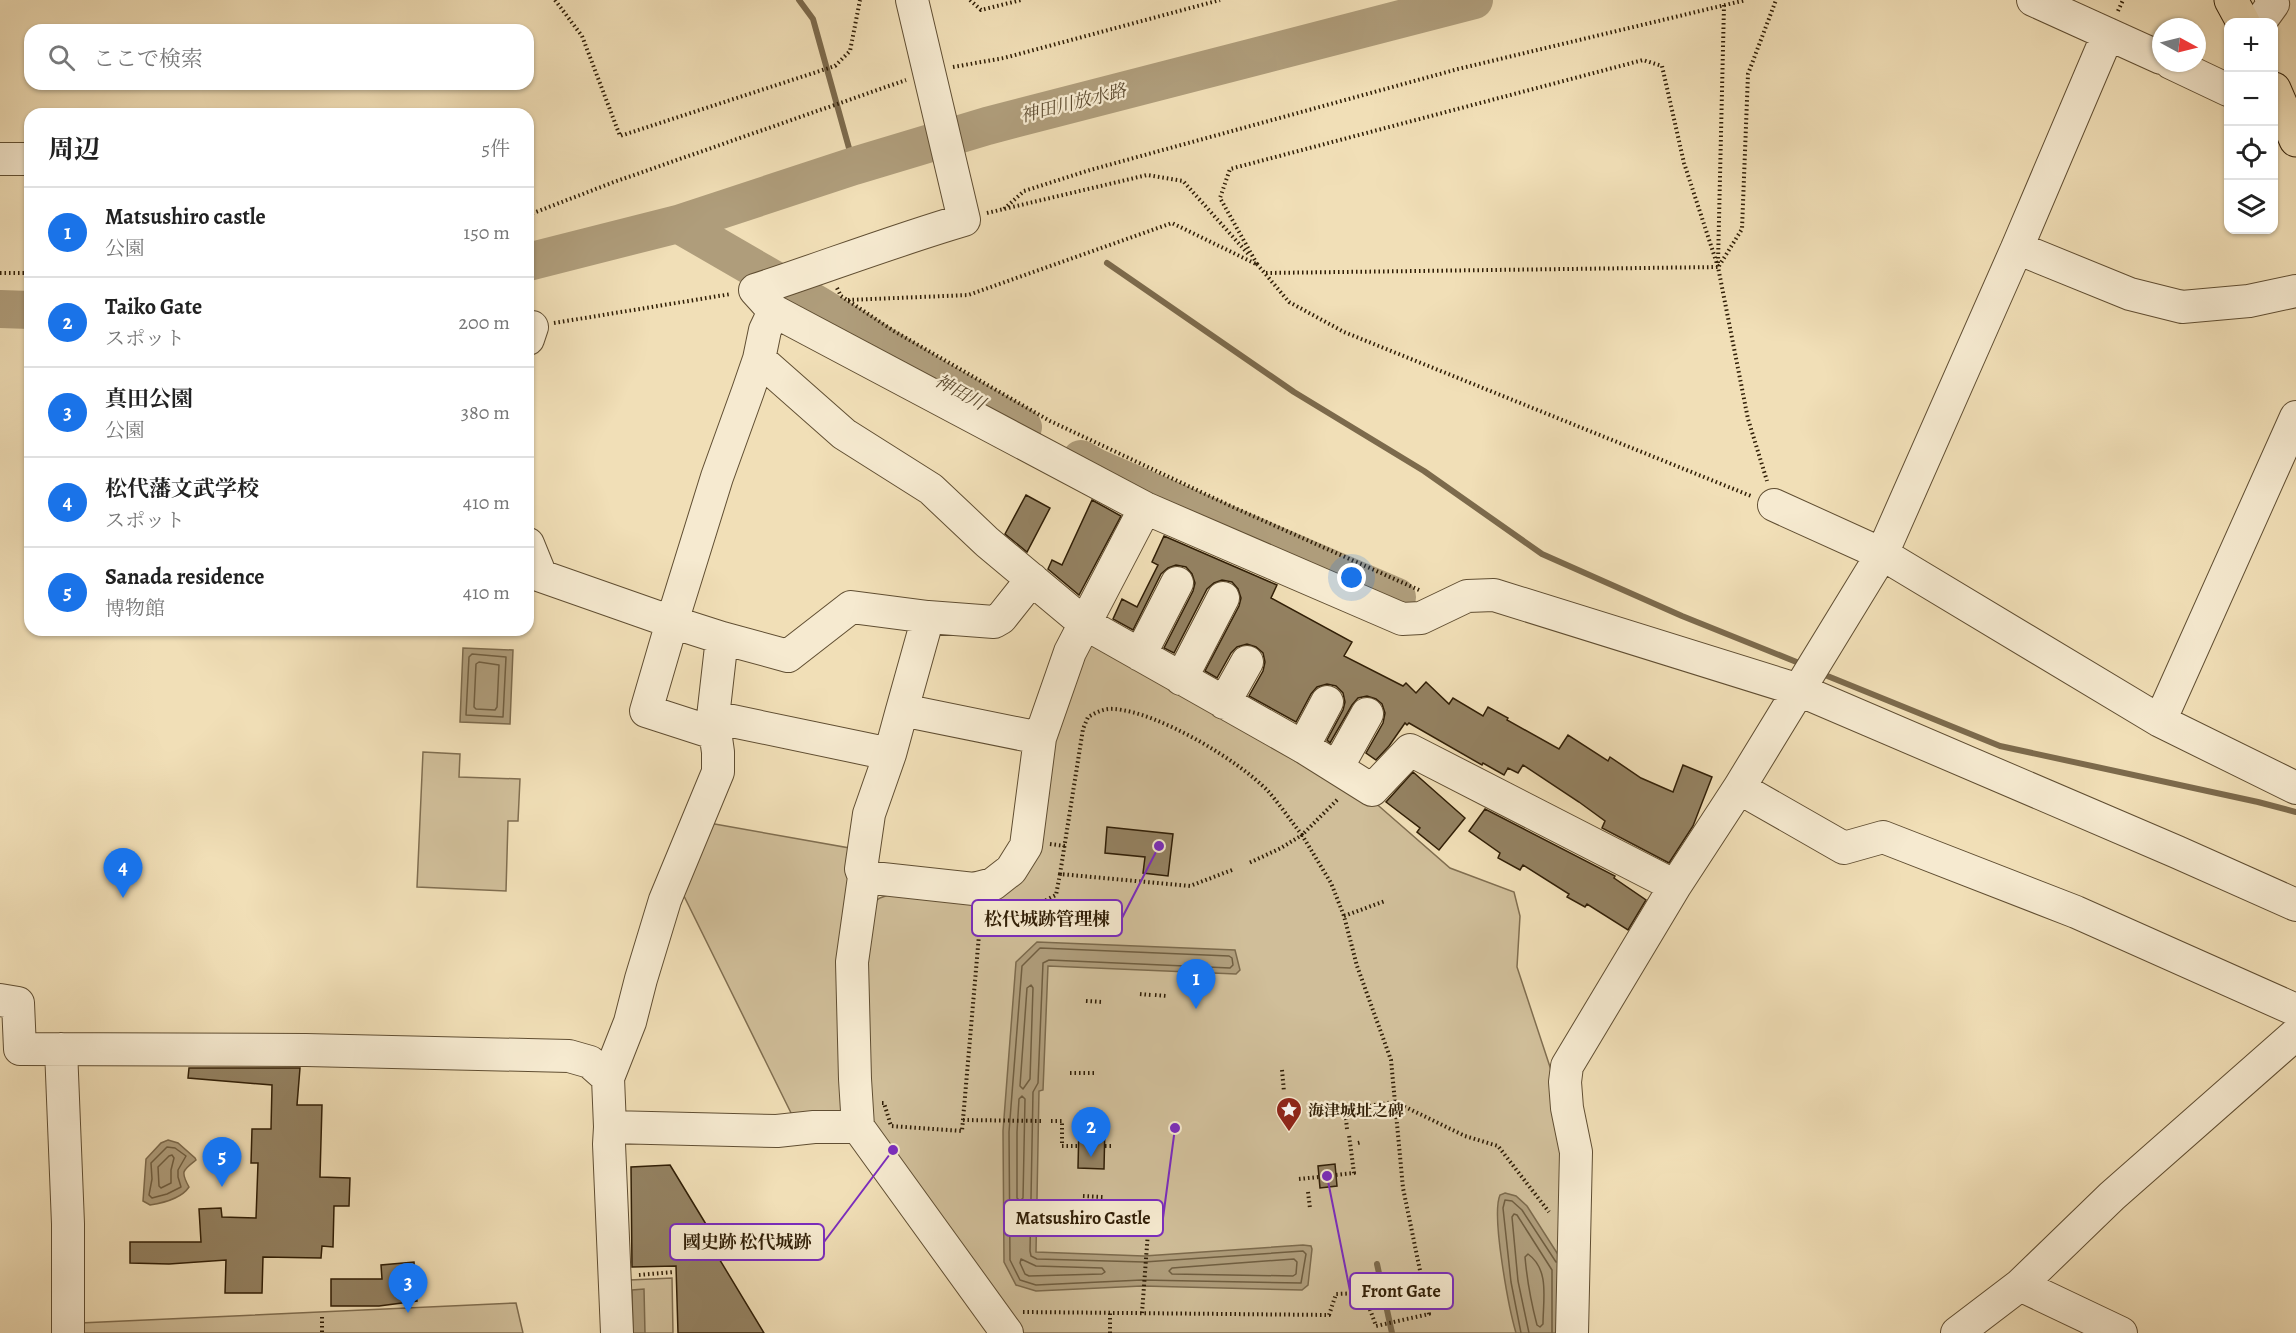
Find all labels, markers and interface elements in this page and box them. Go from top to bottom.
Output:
north arrow [2152,18,2206,72]
map controls [2224,18,2278,234]
button: + [2224,18,2278,72]
search box [24,24,534,90]
icon: search [45,41,78,74]
text: ここで検索 [93,44,203,74]
button: − [2224,72,2278,126]
water label: 神田川放水路 [1018,78,1130,128]
button: locate [2224,126,2278,180]
text: 周辺 [48,132,100,167]
text: 5件 [481,135,510,162]
button: layers [2224,180,2278,234]
text: Matsushiro castle [105,202,266,232]
text: 1 [64,219,71,246]
text: 150 m [463,219,510,246]
text: 公園 [105,235,145,262]
text: Taiko Gate [105,292,202,322]
text: 2 [63,309,72,336]
text: 200 m [459,309,510,336]
text: スポット [105,325,185,352]
water label: 神田川 [931,368,991,417]
text: 真田公園 [105,384,193,414]
text: 3 [63,399,72,426]
text: 380 m [461,399,510,426]
text: 公園 [105,417,145,444]
text: 松代藩文武学校 [105,474,259,504]
text: 4 [63,489,72,516]
text: 410 m [463,489,510,516]
text: スポット [105,507,185,534]
text: Sanada residence [105,562,264,592]
your location [1337,563,1366,592]
text: 5 [63,579,72,606]
text: 410 m [463,579,510,606]
text: 博物館 [105,595,165,622]
pin: 4 [104,848,142,898]
callout: 松代城跡管理棟 [972,900,1122,936]
text: 松代城跡管理棟 [984,907,1110,931]
pin: 1 [1176,960,1216,1009]
place icon: 海津城址之碑 [1274,1095,1304,1133]
place label: 海津城址之碑 [1308,1100,1404,1122]
pin: 2 [1072,1108,1110,1157]
pin: 5 [202,1138,242,1187]
callout: Matsushiro Castle [1004,1200,1163,1236]
text: Matsushiro Castle [1016,1206,1150,1230]
callout: 國史跡 松代城跡 [670,1224,824,1260]
text: 國史跡 松代城跡 [682,1230,812,1254]
pin: 3 [388,1264,428,1313]
callout: Front Gate [1350,1273,1453,1309]
text: Front Gate [1361,1279,1441,1303]

